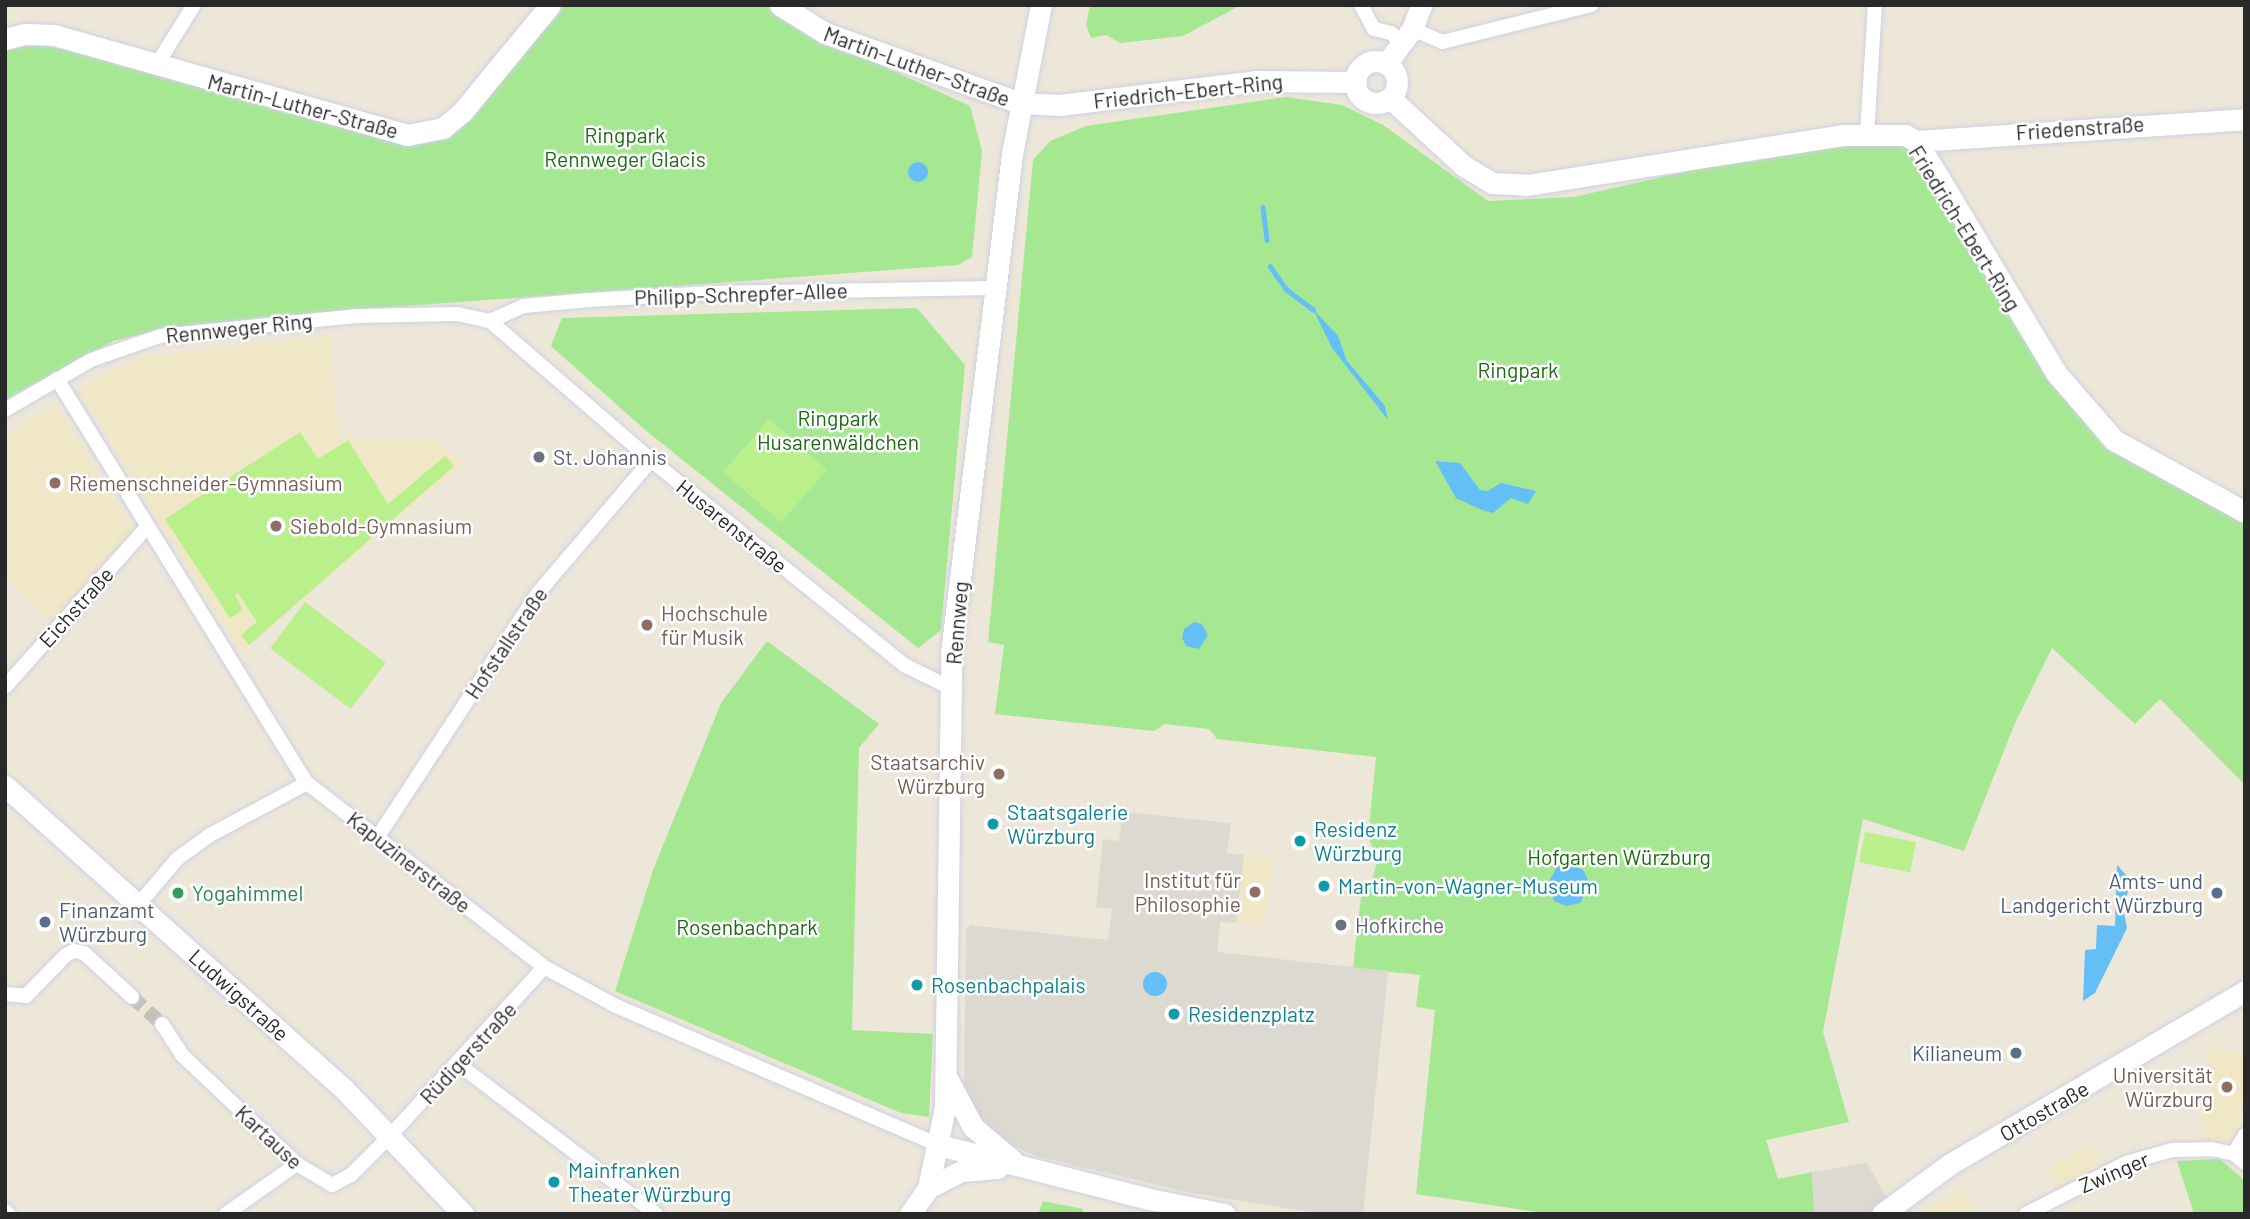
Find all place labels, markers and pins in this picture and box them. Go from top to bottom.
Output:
place label: St. Johannis [553,444,667,470]
marker: St. Johannis [531,449,547,465]
place label: Riemenschneider-Gymnasium [69,470,343,496]
marker: Riemenschneider-Gymnasium [47,475,63,491]
place label: Siebold-Gymnasium [290,513,472,539]
marker: Siebold-Gymnasium [268,518,284,534]
place label: Hochschule für Musik [661,600,768,650]
marker: Hochschule für Musik [639,617,655,633]
place label: Staatsarchiv Würzburg [870,749,985,799]
marker: Staatsarchiv Würzburg [991,766,1007,782]
place label: Staatsgalerie Würzburg [1007,799,1128,849]
marker: Staatsgalerie Würzburg [985,816,1001,832]
place label: Residenz Würzburg [1314,816,1402,866]
marker: Residenz Würzburg [1292,833,1308,849]
place label: Institut für Philosophie [1135,867,1241,917]
place label: Amts- und Landgericht Würzburg [2000,868,2203,918]
place label: Martin-von-Wagner-Museum [1338,873,1598,899]
marker: Martin-von-Wagner-Museum [1316,878,1332,894]
place label: Yogahimmel [192,880,303,906]
marker: Institut für Philosophie [1247,884,1263,900]
marker: Yogahimmel [170,885,186,901]
marker: Amts- und Landgericht Würzburg [2209,885,2225,901]
place label: Finanzamt Würzburg [59,897,155,947]
place label: Hofkirche [1355,912,1444,938]
marker: Finanzamt Würzburg [37,914,53,930]
marker: Hofkirche [1333,917,1349,933]
place label: Rosenbachpalais [931,972,1086,998]
marker: Rosenbachpalais [909,977,925,993]
place label: Residenzplatz [1188,1001,1315,1027]
marker: Residenzplatz [1166,1006,1182,1022]
place label: Kilianeum [1912,1040,2002,1066]
marker: Kilianeum [2008,1045,2024,1061]
place label: Universität Würzburg [2113,1062,2213,1112]
marker: Universität Würzburg [2219,1079,2235,1095]
place label: Mainfranken Theater Würzburg [568,1157,731,1207]
marker: Mainfranken Theater Würzburg [546,1174,562,1190]

